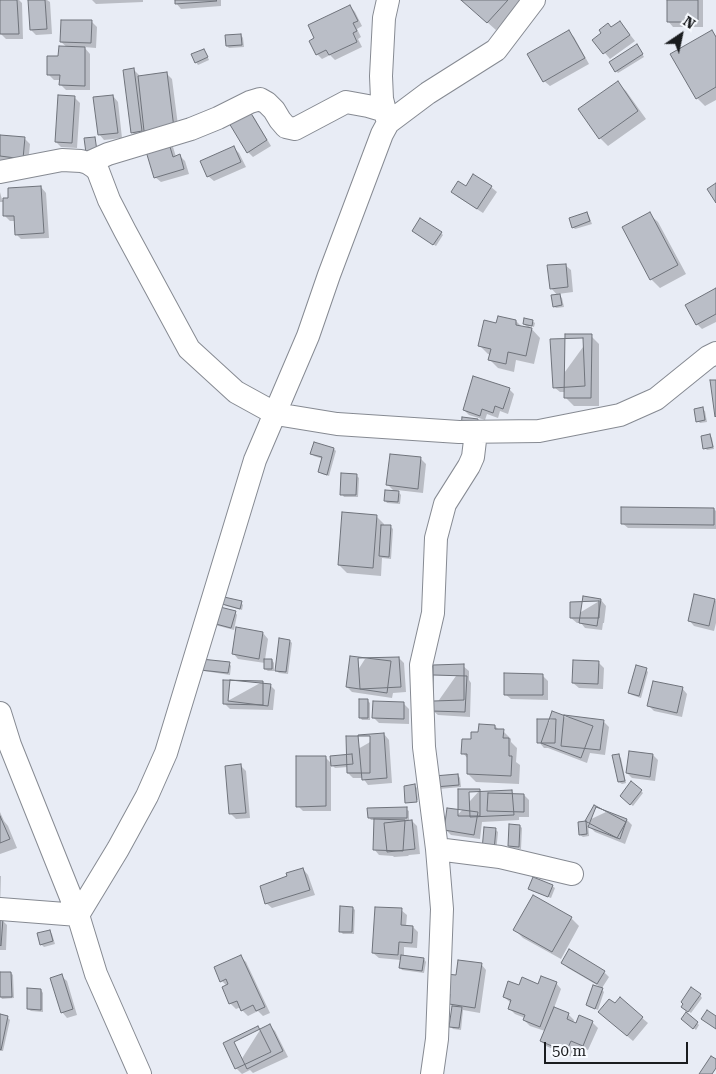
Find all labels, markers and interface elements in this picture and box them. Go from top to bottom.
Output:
north arrow [656,10,706,60]
text: N [680,13,698,32]
scale bar [546,1032,690,1064]
text: 50 m [552,1042,586,1060]

